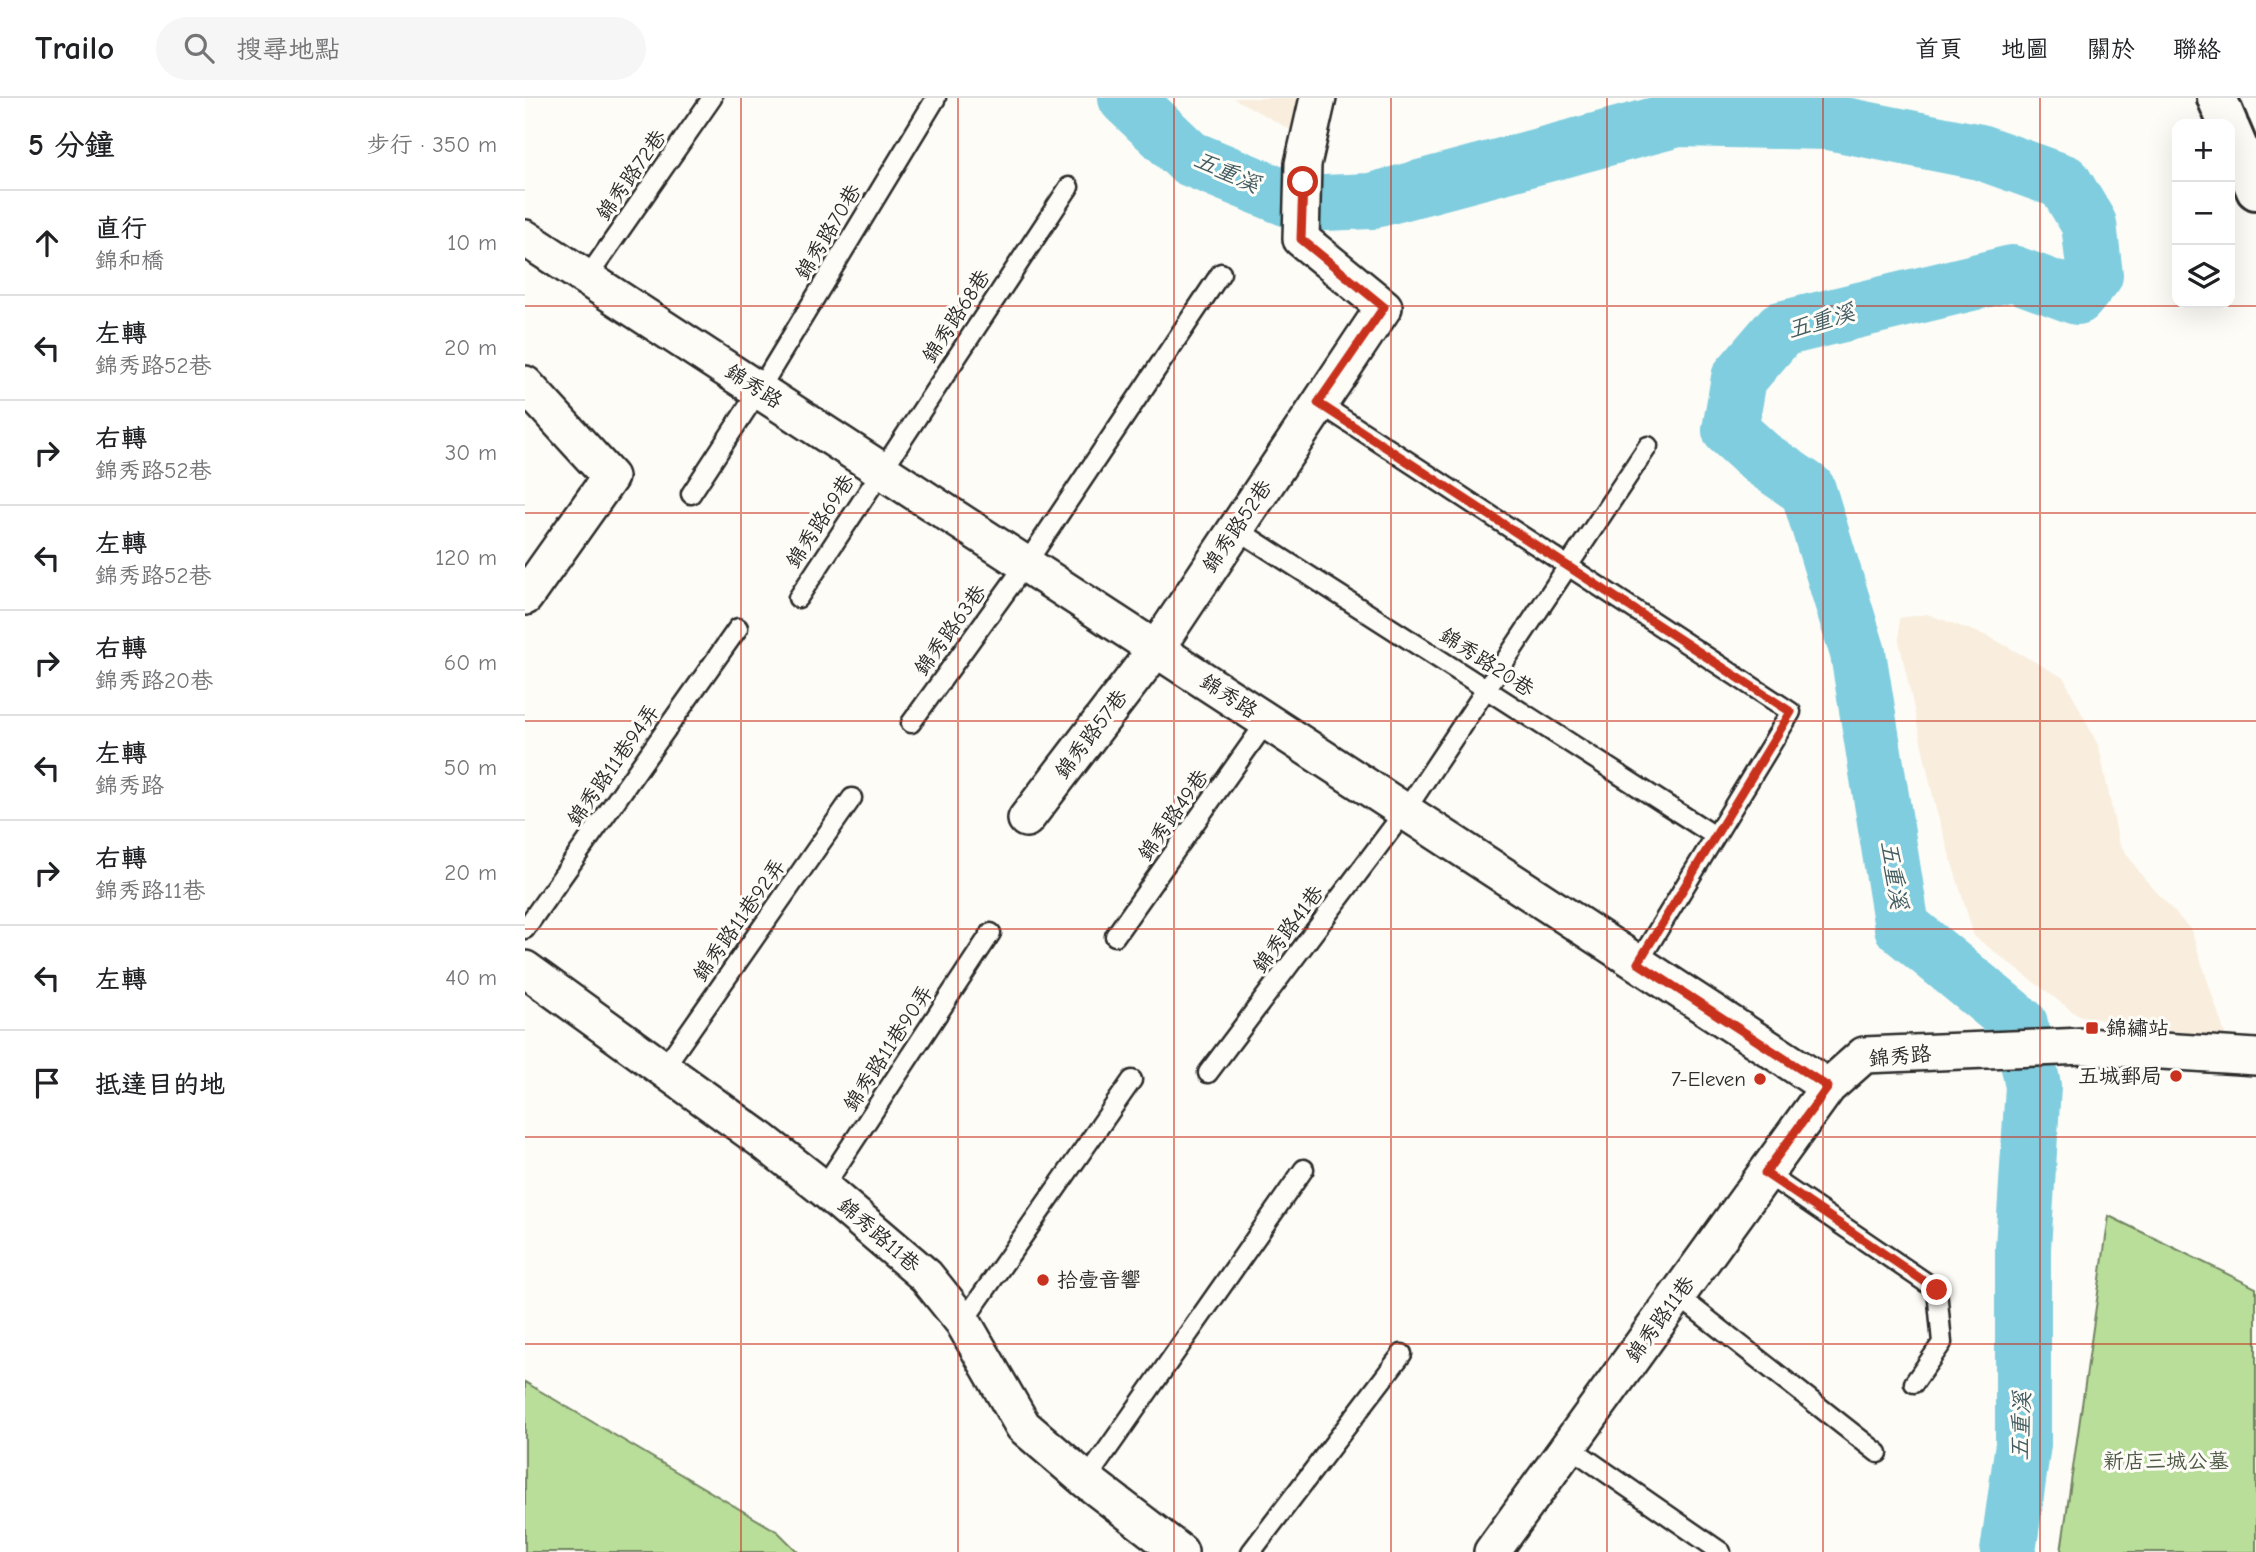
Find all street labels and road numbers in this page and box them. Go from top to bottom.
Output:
street label: 錦秀路72巷 [591,125,671,225]
street label: 錦秀路70巷 [790,180,866,284]
street label: 錦秀路68巷 [917,265,995,367]
street label: 錦秀路 [721,359,787,413]
street label: 錦秀路69巷 [781,470,859,572]
street label: 錦秀路52巷 [1197,475,1277,577]
street label: 錦秀路63巷 [909,580,991,680]
street label: 錦秀路20巷 [1435,623,1539,701]
street label: 錦秀路 [1196,669,1262,723]
street label: 錦秀路57巷 [1050,685,1132,783]
street label: 錦秀路11巷94弄 [562,700,664,830]
street label: 錦秀路49巷 [1133,765,1213,865]
street label: 錦秀路11巷92弄 [688,854,790,986]
street label: 錦秀路41巷 [1248,881,1328,977]
street label: 錦秀路11巷90弄 [838,980,938,1116]
street label: 錦秀路 [1868,1041,1932,1071]
street label: 錦秀路11巷 [833,1193,925,1277]
street label: 錦秀路11巷 [1621,1271,1699,1367]

